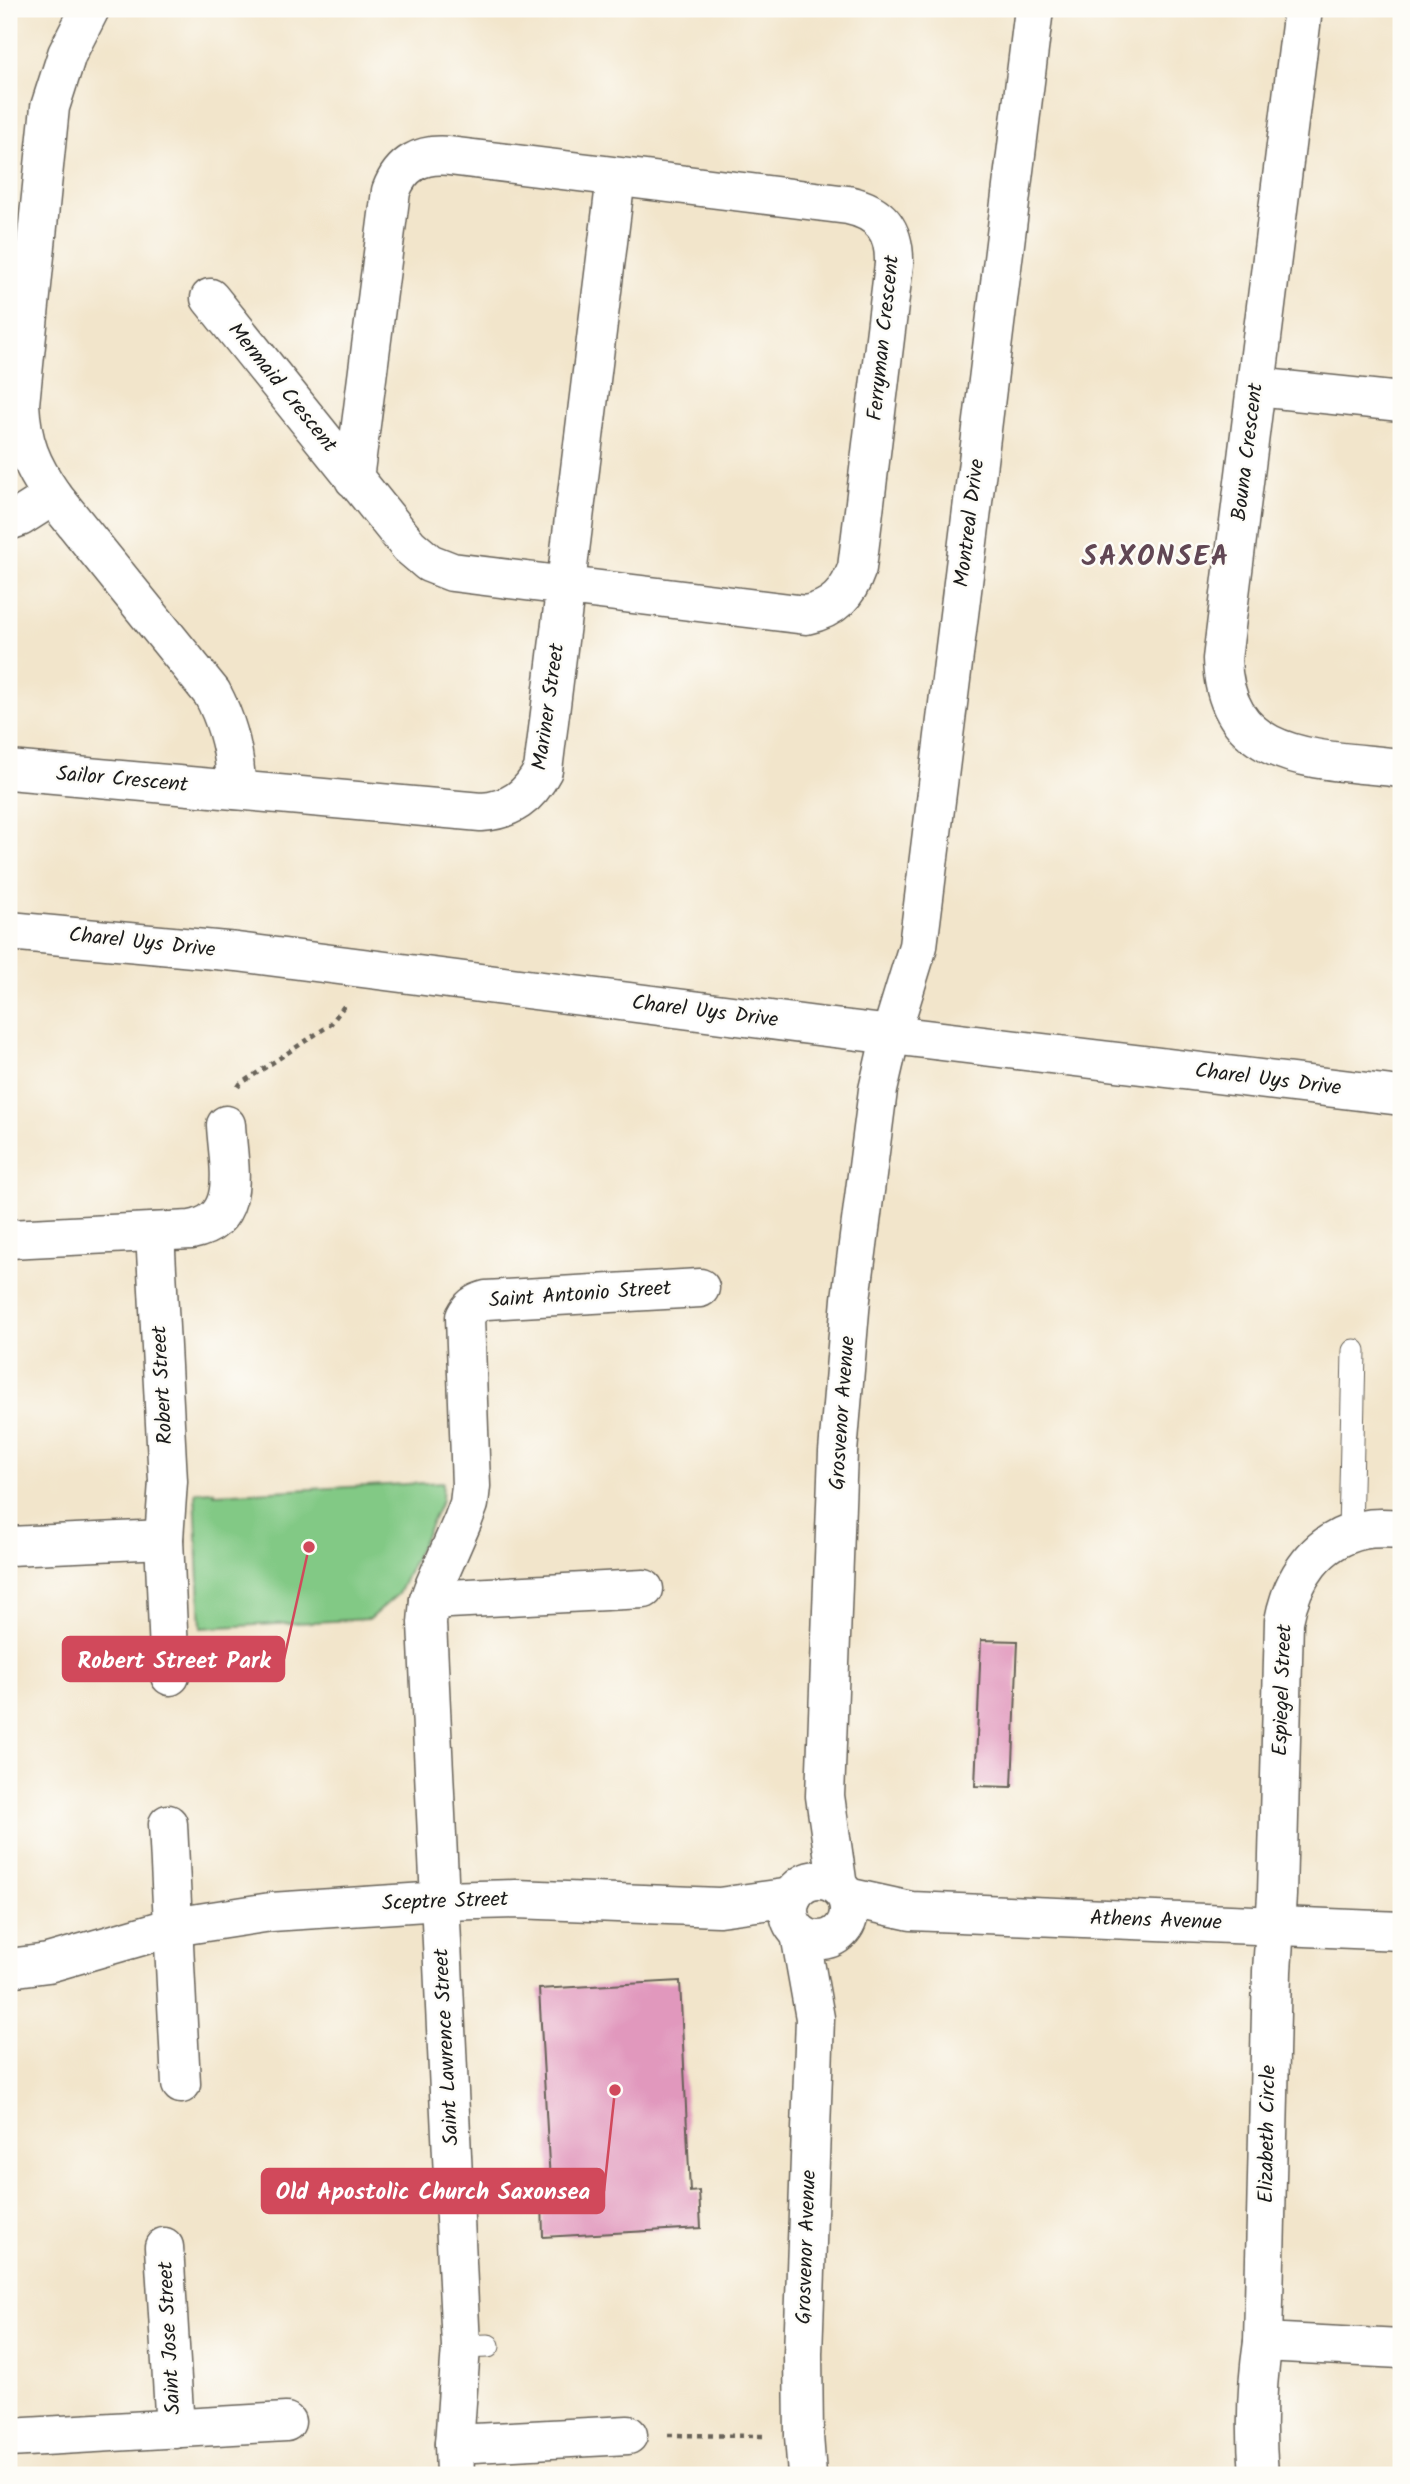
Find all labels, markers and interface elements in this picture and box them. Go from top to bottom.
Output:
street label: Ferryman Crescent [859,253,909,422]
street label: Mermaid Crescent [219,316,346,461]
street label: Bouna Crescent [1223,380,1273,523]
street label: Montreal Drive [946,456,994,589]
district label: SAXONSEA [1081,535,1231,580]
street label: Mariner Street [524,641,574,772]
street label: Sailor Crescent [55,758,190,802]
street label: Charel Uys Drive [67,919,217,967]
street label: Charel Uys Drive [630,987,781,1037]
street label: Charel Uys Drive [1193,1055,1344,1105]
street label: Saint Antonio Street [488,1272,673,1318]
street label: Robert Street [143,1324,183,1445]
street label: Grosvenor Avenue [821,1334,865,1491]
street label: Espiegel Street [1264,1623,1302,1757]
callout: Robert Street Park [63,1637,284,1681]
text: Robert Street Park [77,1644,271,1680]
street label: Sceptre Street [381,1883,509,1921]
street label: Athens Avenue [1089,1902,1223,1940]
street label: Saint Lawrence Street [425,1947,469,2146]
street label: Elizabeth Circle [1250,2064,1286,2203]
callout: Old Apostolic Church Saxonsea [262,2169,604,2213]
street label: Grosvenor Avenue [788,2169,826,2325]
text: Old Apostolic Church Saxonsea [276,2175,591,2211]
street label: Saint Jose Street [149,2260,190,2415]

